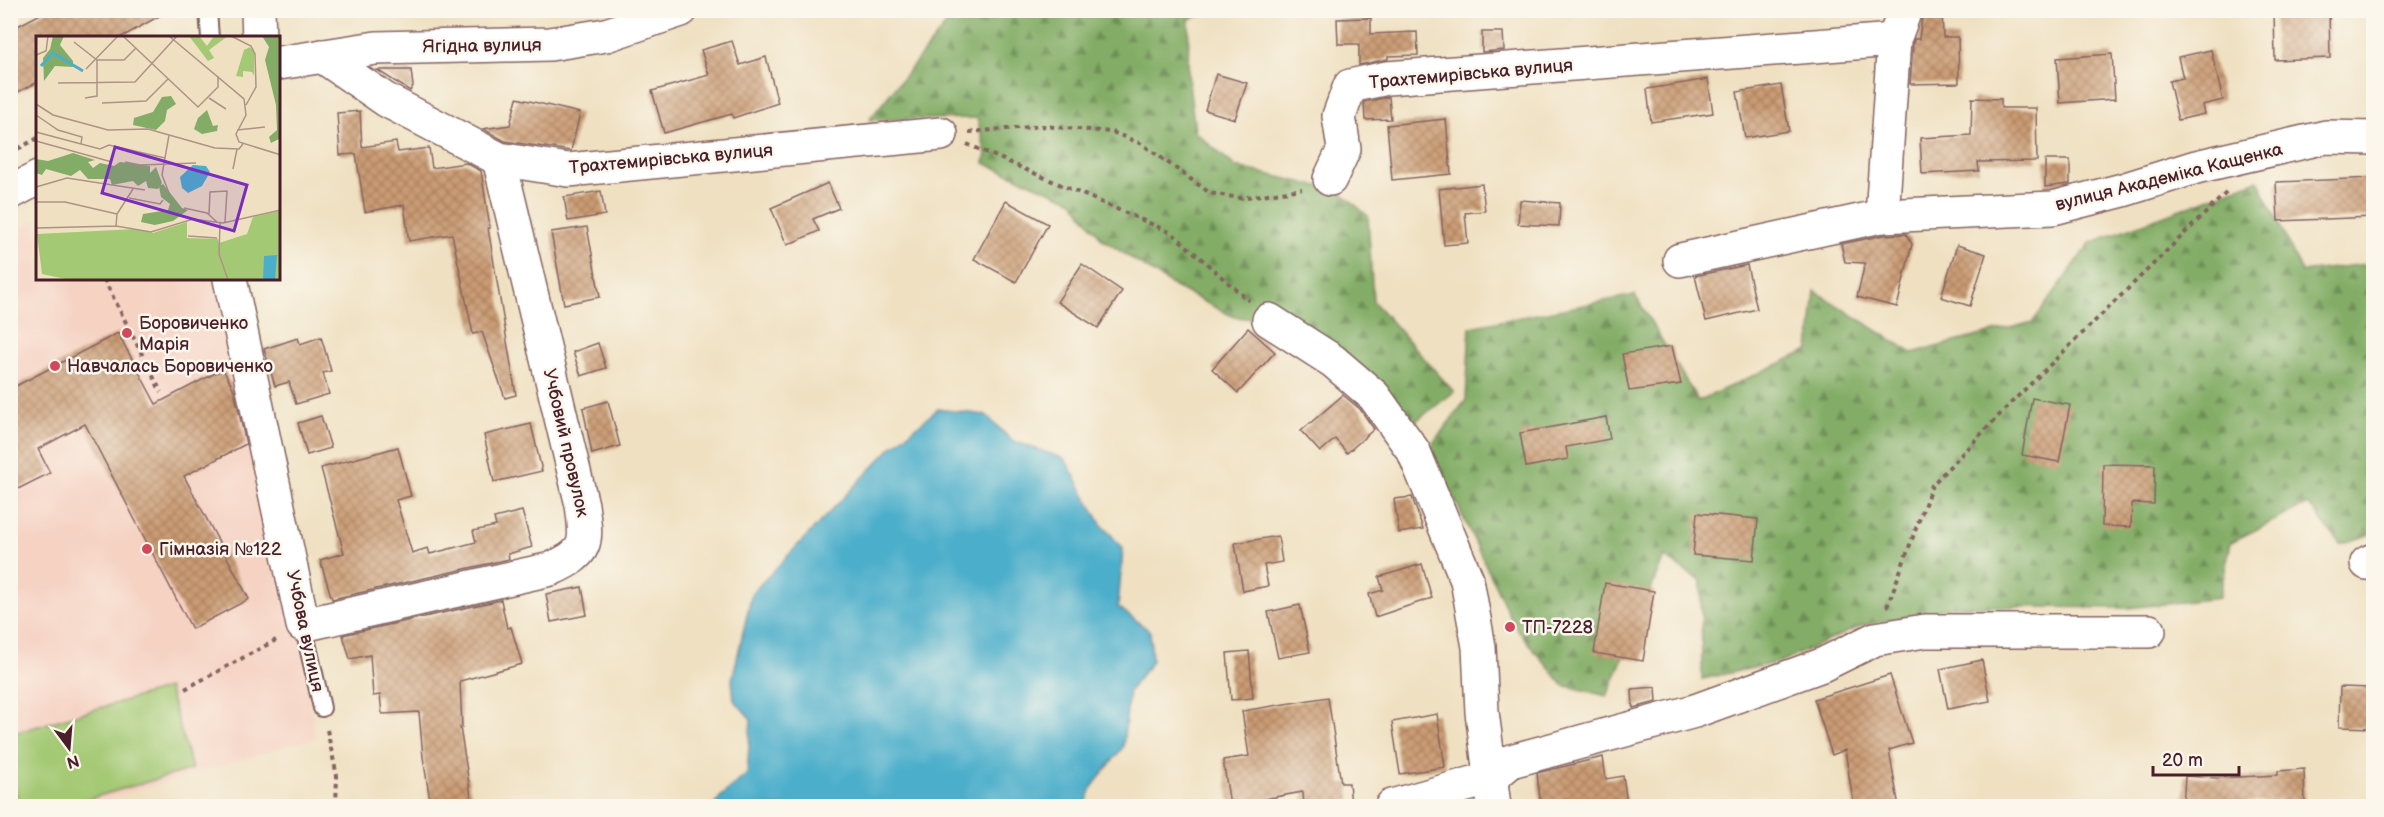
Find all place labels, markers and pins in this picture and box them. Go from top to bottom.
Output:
place label: Боровиченко Марія [139,313,248,355]
marker: Боровиченко Марія [120,326,134,340]
place label: Навчалась Боровиченко [67,356,273,377]
marker: Навчалась Боровиченко [48,359,62,373]
place label: Гімназія №122 [159,539,282,560]
marker: Гімназія №122 [140,542,154,556]
place label: ТП-7228 [1522,617,1593,638]
marker: ТП-7228 [1503,620,1517,634]

